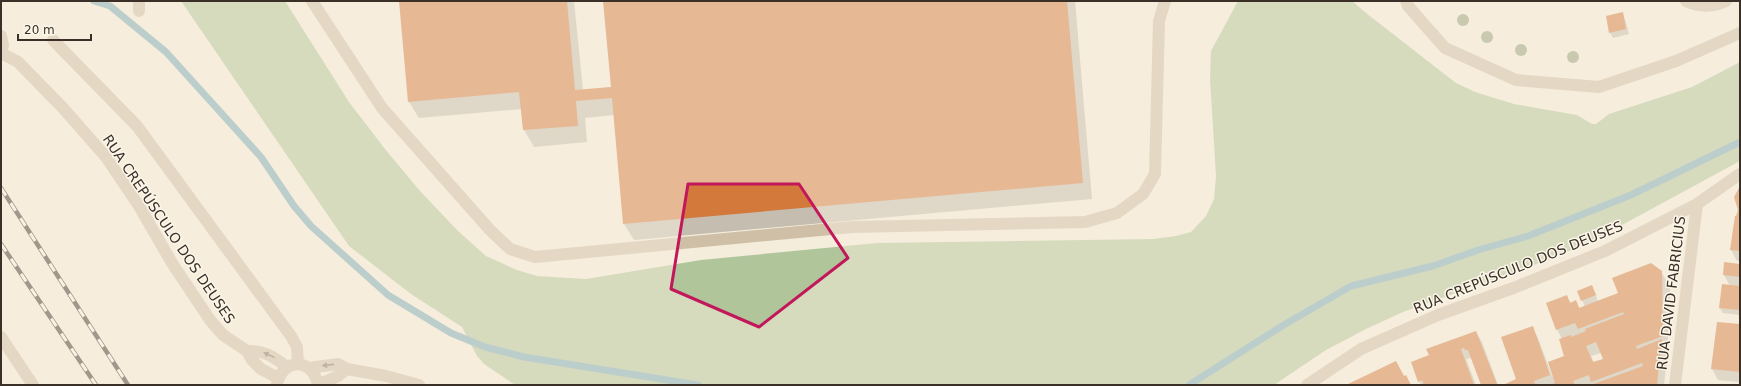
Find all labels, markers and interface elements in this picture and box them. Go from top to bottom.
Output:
scale bar [18,16,91,42]
text: 20 m [24,23,55,37]
street label: RUA CREPÚSCULO DOS DEUSES [100,131,239,327]
street label: RUA DAVID FABRICIUS [1654,215,1688,371]
street label: RUA CREPÚSCULO DOS DEUSES [1411,217,1625,316]
one-way arrow [263,352,274,358]
one-way arrow [322,362,334,368]

